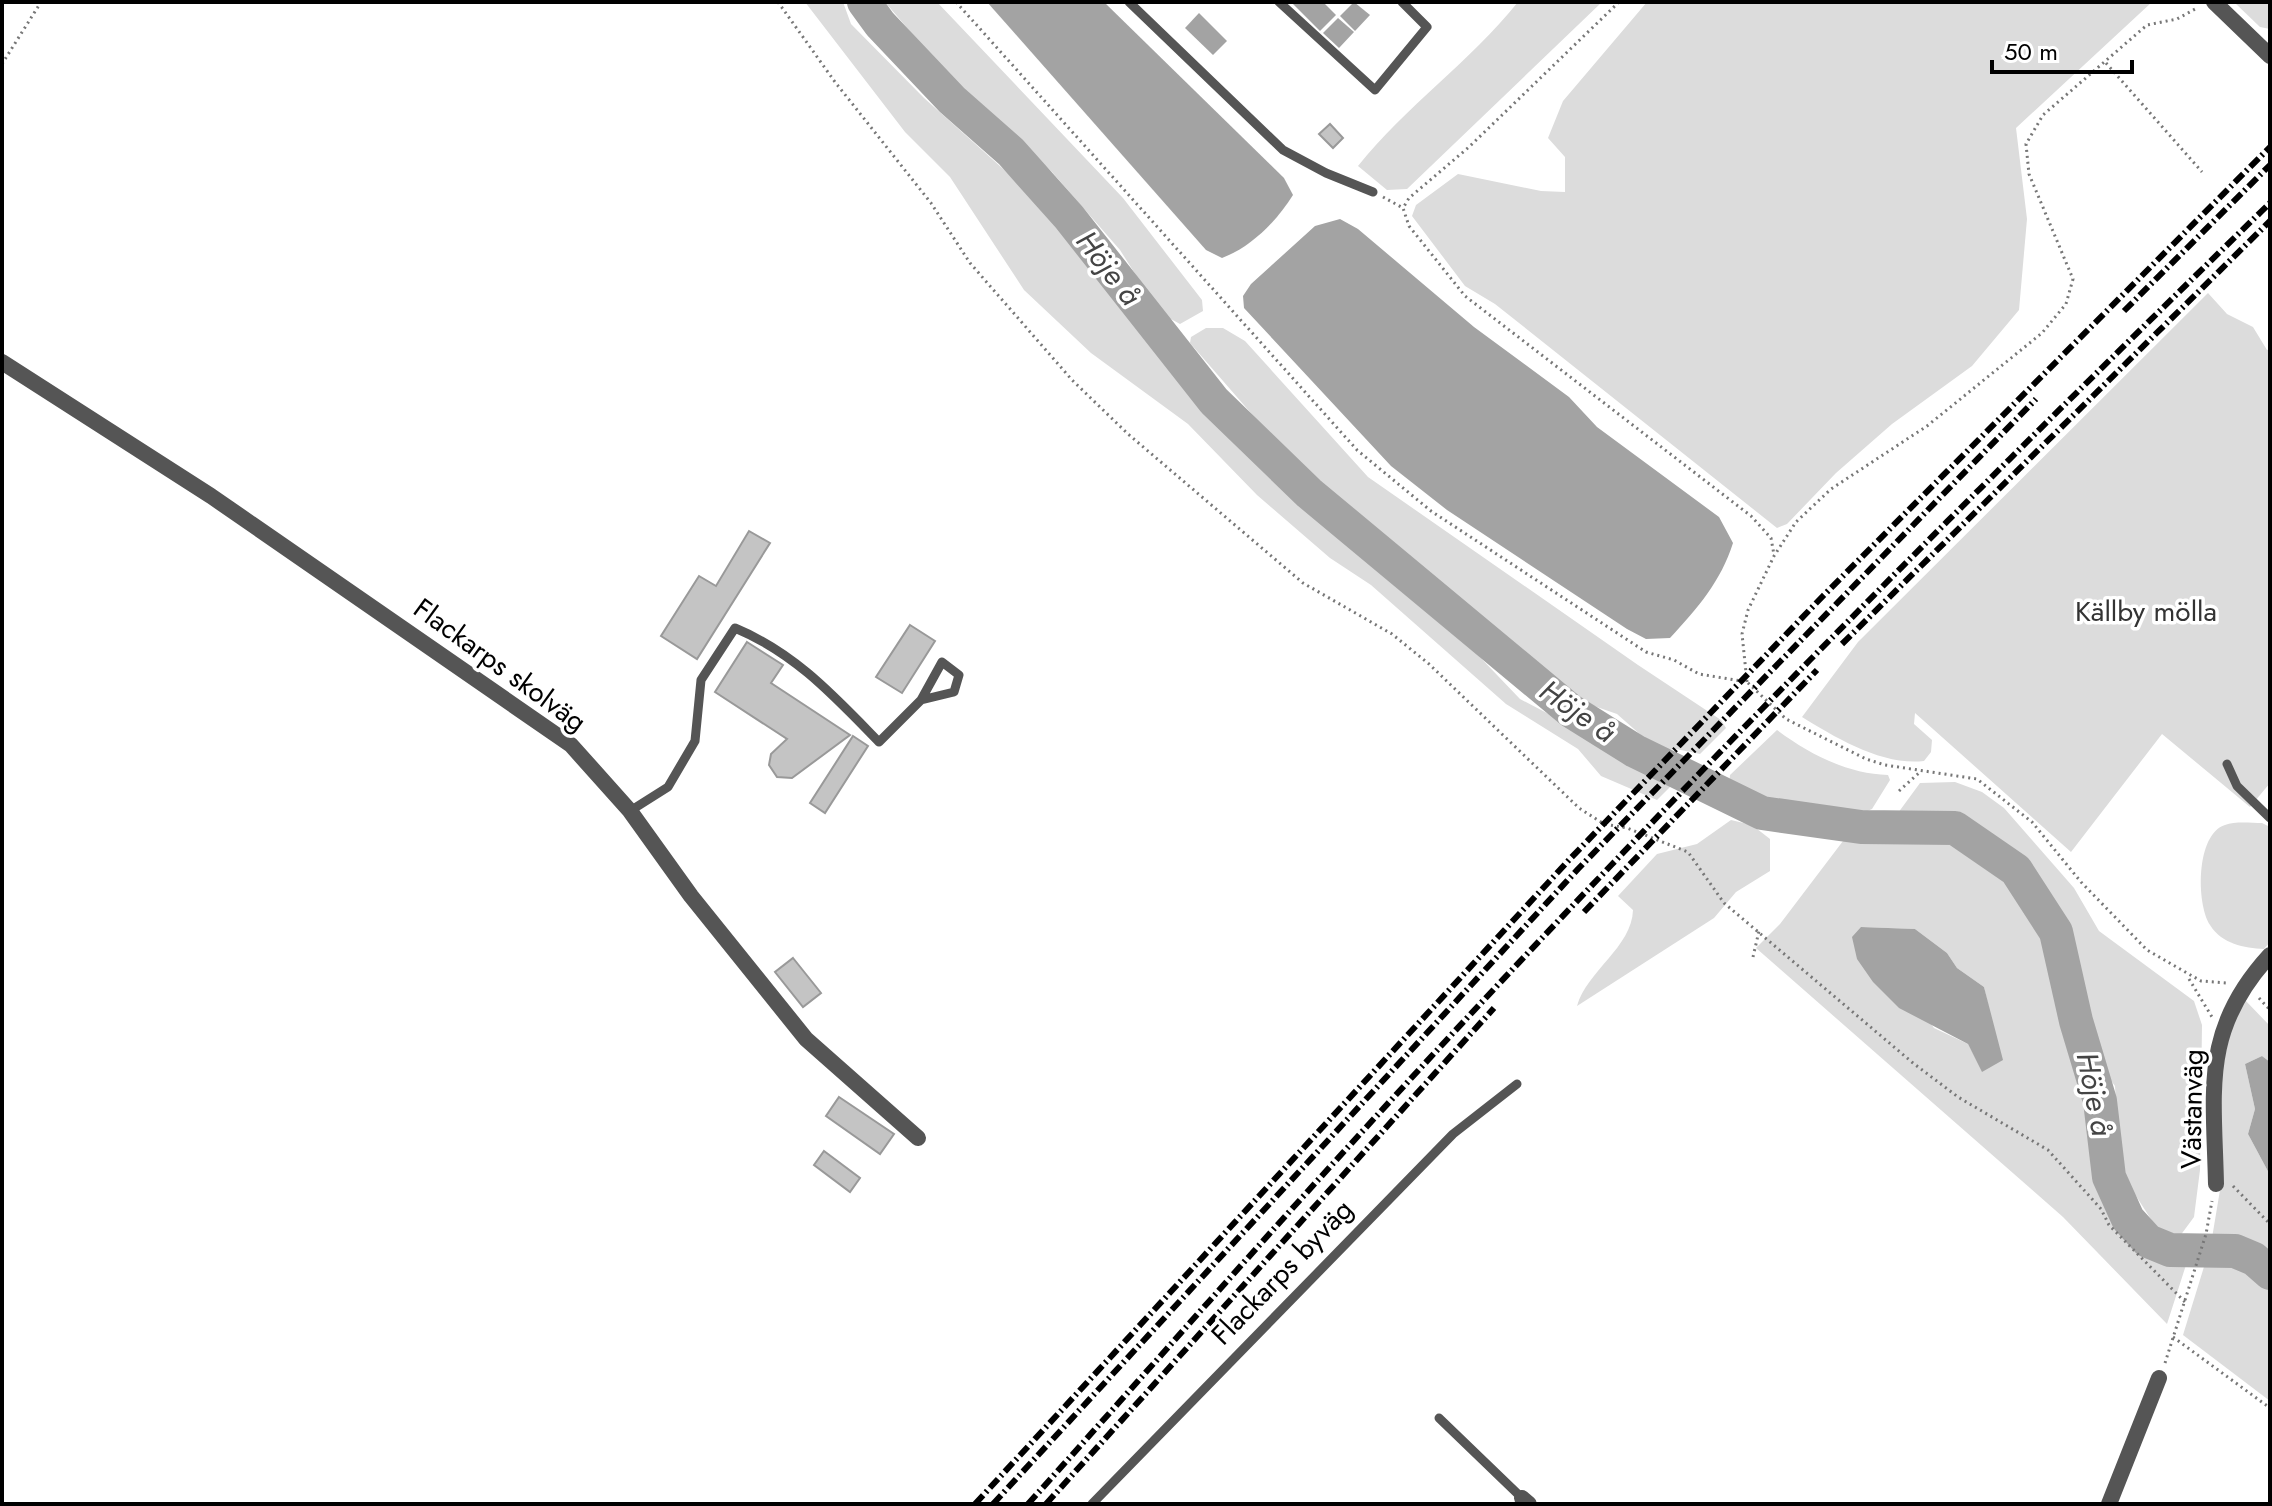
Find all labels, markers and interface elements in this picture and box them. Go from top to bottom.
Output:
scale bar [1992,24,2132,74]
text: 50 m [2004,34,2058,69]
water label: Höje å [1066,221,1152,315]
street label: Flackarps skolväg [405,588,595,742]
park label: Källby mölla [2075,591,2217,632]
water label: Höje å [1531,669,1625,753]
water label: Höje å [2066,1048,2124,1140]
street label: Västanväg [2170,1049,2214,1169]
street label: Flackarps byväg [1202,1190,1362,1354]

